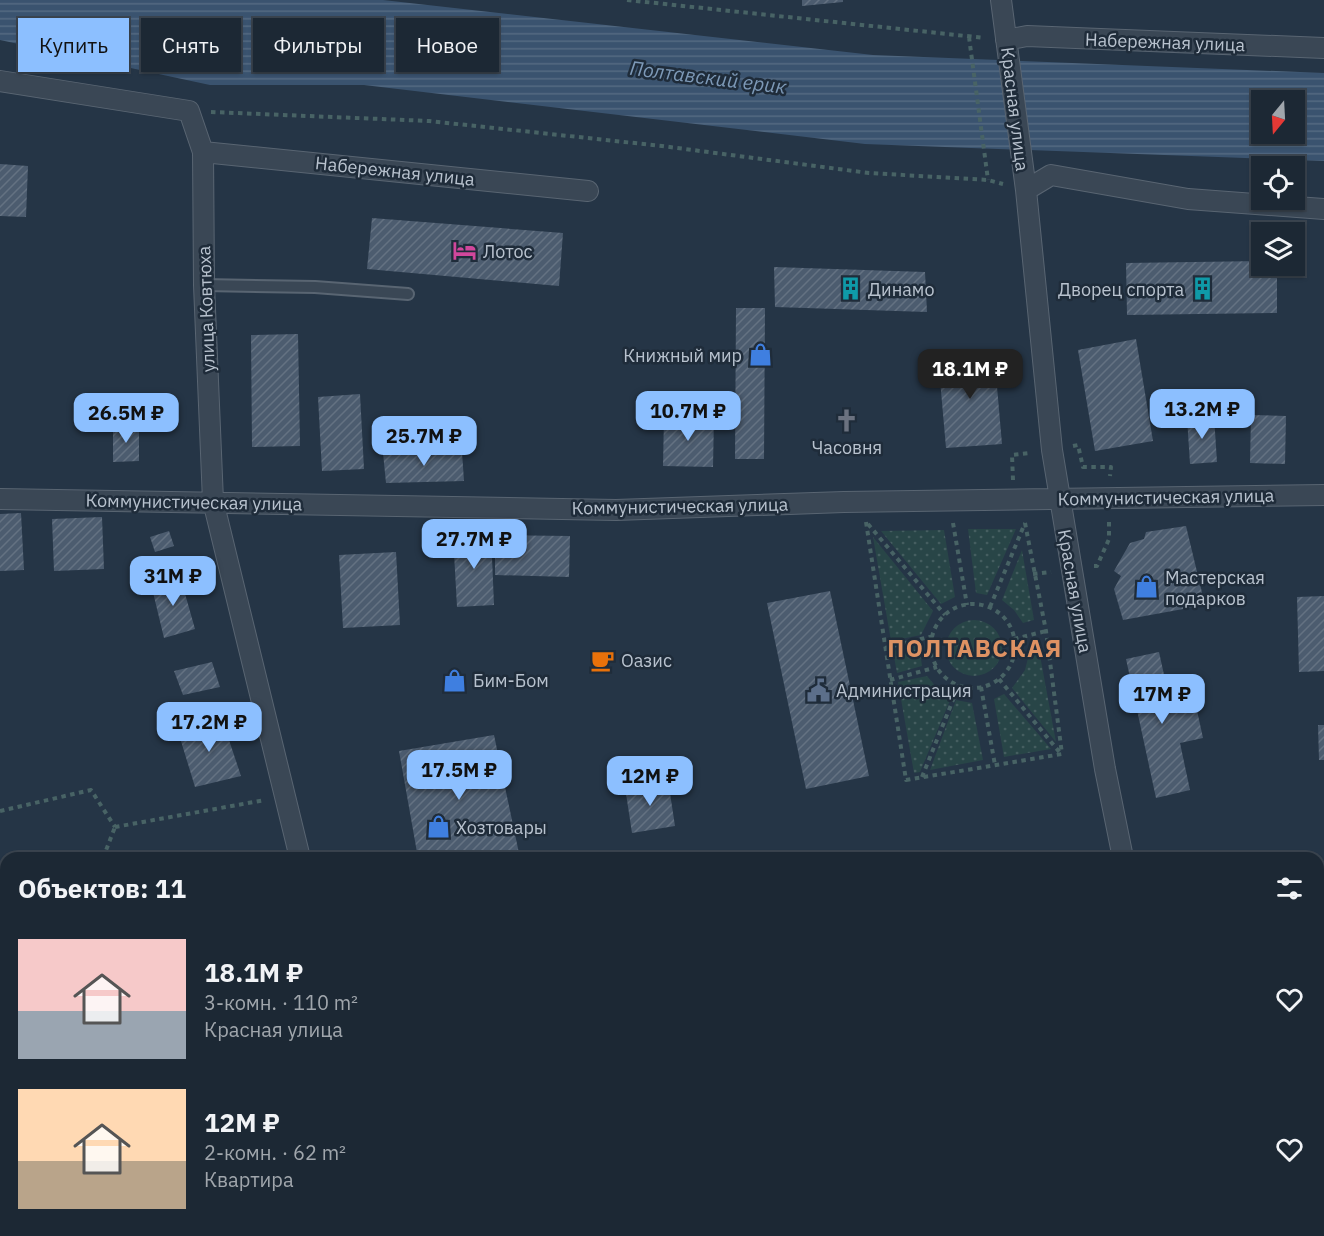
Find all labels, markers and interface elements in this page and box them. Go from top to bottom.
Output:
chip: Купить [18,18,129,72]
chip: Снять [141,18,241,72]
chip: Фильтры [253,18,384,72]
chip: Новое [396,18,499,72]
street label: Набережная улица [1084,28,1246,56]
street label: Красная улица [996,46,1034,173]
water label: Полтавский ерик [628,54,788,100]
north arrow [1251,90,1305,144]
map controls [1251,90,1305,276]
street label: Набережная улица [314,151,476,191]
button: locate [1251,156,1305,210]
button: layers [1251,222,1305,276]
hotel icon: Лотос [452,238,478,264]
place label: Лотос [483,240,533,263]
street label: улица Ковтюха [192,245,220,373]
building icon: Динамо [837,276,863,302]
building icon: Дворец спорта [1189,276,1215,302]
place label: Динамо [868,278,934,301]
place label: Дворец спорта [1058,278,1184,301]
shop icon: Книжный мир [747,342,773,368]
place label: Книжный мир [623,344,742,367]
pin: 18.1M ₽ [915,349,1025,400]
text: 18.1M ₽ [932,355,1008,382]
pin: 13.2M ₽ [1147,389,1257,440]
pin: 10.7M ₽ [633,391,743,442]
pin: 26.5M ₽ [71,393,181,444]
text: 13.2M ₽ [1164,395,1240,422]
text: 10.7M ₽ [650,397,726,424]
text: 26.5M ₽ [88,399,164,426]
church icon: Часовня [834,408,860,434]
pin: 25.7M ₽ [369,416,479,467]
text: 25.7M ₽ [386,422,462,449]
place label: Часовня [812,436,882,459]
street label: Коммунистическая улица [1057,484,1275,510]
street label: Коммунистическая улица [85,489,303,515]
street label: Коммунистическая улица [571,493,789,519]
pin: 27.7M ₽ [419,519,529,570]
text: 27.7M ₽ [436,525,512,552]
street label: Красная улица [1053,527,1097,655]
pin: 31M ₽ [131,556,215,607]
text: 31M ₽ [144,562,202,589]
place label: Мастерская подарков [1165,566,1265,610]
shop icon: Мастерская подарков [1134,574,1160,600]
district label: ПОЛТАВСКАЯ [887,632,1063,664]
cafe icon: Оазис [590,647,616,673]
place label: Оазис [621,649,672,672]
shop icon: Бим-Бом [442,667,468,693]
place label: Бим-Бом [473,669,549,692]
pin: 17M ₽ [1120,674,1204,725]
public building icon: Администрация [805,677,831,703]
place label: Администрация [836,679,972,702]
text: 17M ₽ [1133,680,1191,707]
pin: 17.2M ₽ [154,702,264,753]
text: 17.2M ₽ [171,708,247,735]
pin: 17.5M ₽ [404,750,514,801]
text: 17.5M ₽ [421,756,497,783]
pin: 12M ₽ [608,756,692,807]
text: 12M ₽ [621,762,679,789]
shop icon: Хозтовары [425,814,451,840]
place label: Хозтовары [456,816,547,839]
text: Объектов: 11 [18,871,186,905]
icon: filters [1273,872,1306,905]
text: 18.1M ₽ [204,955,303,989]
icon: home [66,963,138,1035]
icon: heart [1273,983,1306,1016]
text: 3-комн. · 110 m² [204,989,358,1016]
text: Красная улица [204,1016,343,1043]
text: 12M ₽ [204,1105,280,1139]
icon: home [66,1113,138,1185]
icon: heart [1273,1133,1306,1166]
text: 2-комн. · 62 m² [204,1139,346,1166]
text: Квартира [204,1166,294,1193]

